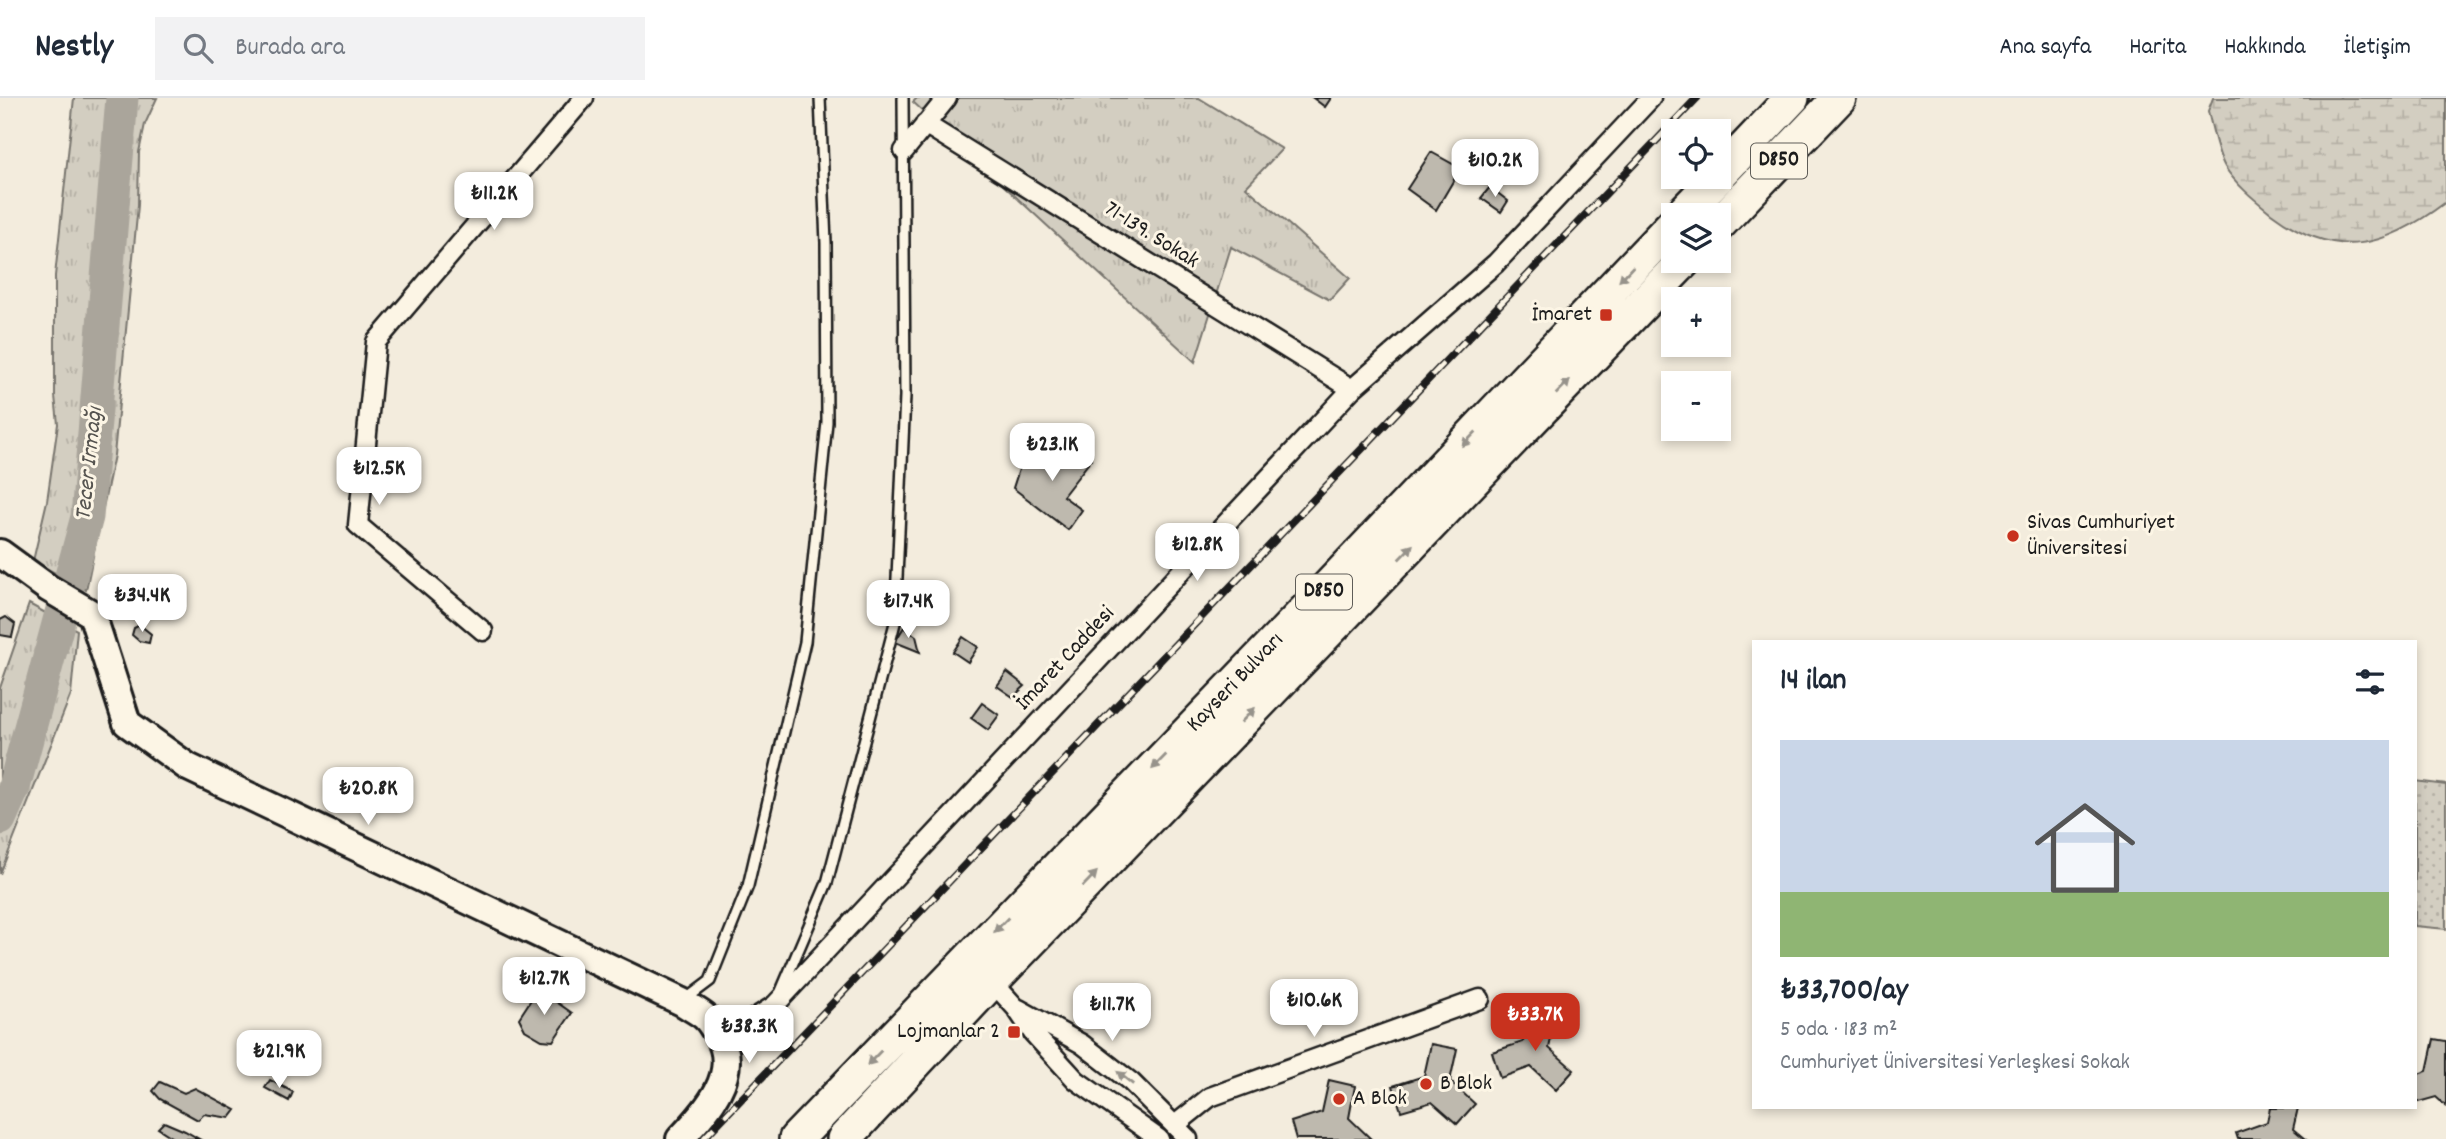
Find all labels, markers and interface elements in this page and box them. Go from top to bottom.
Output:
search box [155,17,645,80]
text: Nestly [35,25,113,72]
icon: search [179,29,217,67]
text: Burada ara [235,30,345,67]
text: Ana sayfa [2000,31,2091,65]
text: Harita [2129,31,2186,65]
text: Hakkında [2224,31,2306,65]
text: İletişim [2344,31,2411,65]
map controls [1661,119,1731,441]
button: locate [1661,119,1731,189]
pin: ₺10.2K [1438,140,1552,199]
road number: D850 [1751,144,1807,178]
text: ₺10.2K [1468,145,1522,178]
pin: ₺11.2K [437,172,551,232]
text: ₺11.2K [470,178,518,211]
street label: 71-139. Sokak [1097,194,1205,278]
button: layers [1661,203,1731,273]
one-way arrow [1619,265,1635,282]
button: + [1661,287,1731,357]
place label: İmaret [1532,299,1592,332]
marker: İmaret [1598,307,1614,323]
button: − [1661,371,1731,441]
one-way arrow [1555,379,1572,396]
water label: Tecer Irmağı [67,404,113,522]
pin: ₺23.1K [995,424,1109,483]
text: ₺23.1K [1026,429,1078,462]
one-way arrow [1462,430,1478,447]
pin: ₺12.5K [322,448,436,507]
text: ₺12.5K [353,453,406,486]
place label: Sivas Cumhuriyet Üniversitesi [2027,507,2175,566]
pin: ₺12.8K [1140,524,1254,583]
marker: Sivas Cumhuriyet Üniversitesi [2005,528,2021,544]
text: ₺12.8K [1171,529,1223,562]
one-way arrow [1397,543,1414,560]
pin: ₺34.4K [85,574,199,634]
road number: D850 [1296,574,1352,610]
text: ₺34.4K [114,580,170,613]
pin: ₺17.4K [851,580,965,640]
text: ₺17.4K [883,586,933,619]
street label: İmaret Caddesi [1009,599,1123,719]
street label: Kayseri Bulvarı [1180,626,1292,740]
text: 14 ilan [1780,661,1846,704]
icon: filters [2351,663,2389,701]
one-way arrow [1240,707,1257,724]
one-way arrow [1152,753,1168,770]
pin: ₺20.8K [311,768,425,827]
text: ₺20.8K [338,773,398,806]
icon: home [2022,785,2148,911]
one-way arrow [1082,871,1098,888]
one-way arrow [993,916,1009,933]
pin: ₺12.7K [487,958,601,1017]
text: ₺12.7K [518,963,570,996]
text: ₺33,700/ay [1780,971,1908,1014]
pin: ₺10.6K [1257,979,1371,1039]
pin: ₺11.7K [1055,984,1169,1043]
text: ₺10.6K [1286,985,1342,1018]
text: ₺11.7K [1089,989,1135,1022]
pin: ₺33.7K [1478,993,1592,1053]
text: ₺33.7K [1507,999,1563,1032]
pin: ₺38.3K [692,1006,806,1065]
text: ₺38.3K [721,1011,777,1044]
text: 5 oda · 183 m² [1780,1014,1897,1047]
place label: Lojmanlar 2 [897,1016,1000,1049]
marker: Lojmanlar 2 [1006,1024,1022,1040]
pin: ₺21.9K [222,1030,336,1090]
text: ₺21.9K [253,1036,305,1069]
text: Cumhuriyet Üniversitesi Yerleşkesi Sokak [1780,1047,2130,1080]
one-way arrow [866,1049,882,1066]
place label: B Blok [1440,1068,1492,1101]
one-way arrow [1117,1071,1134,1086]
marker: B Blok [1418,1076,1434,1092]
place label: A Blok [1353,1083,1407,1116]
marker: A Blok [1331,1091,1347,1107]

